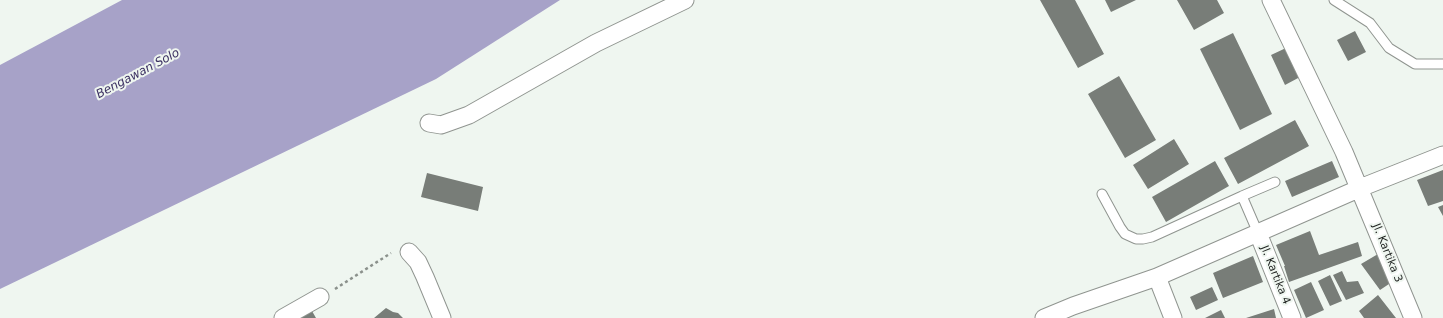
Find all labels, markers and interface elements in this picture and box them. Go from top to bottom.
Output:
water label: Bengawan Solo [94,46,182,102]
street label: Jl. Kartika 3 [1369,222,1405,284]
street label: Jl. Kartika 4 [1257,244,1293,306]

